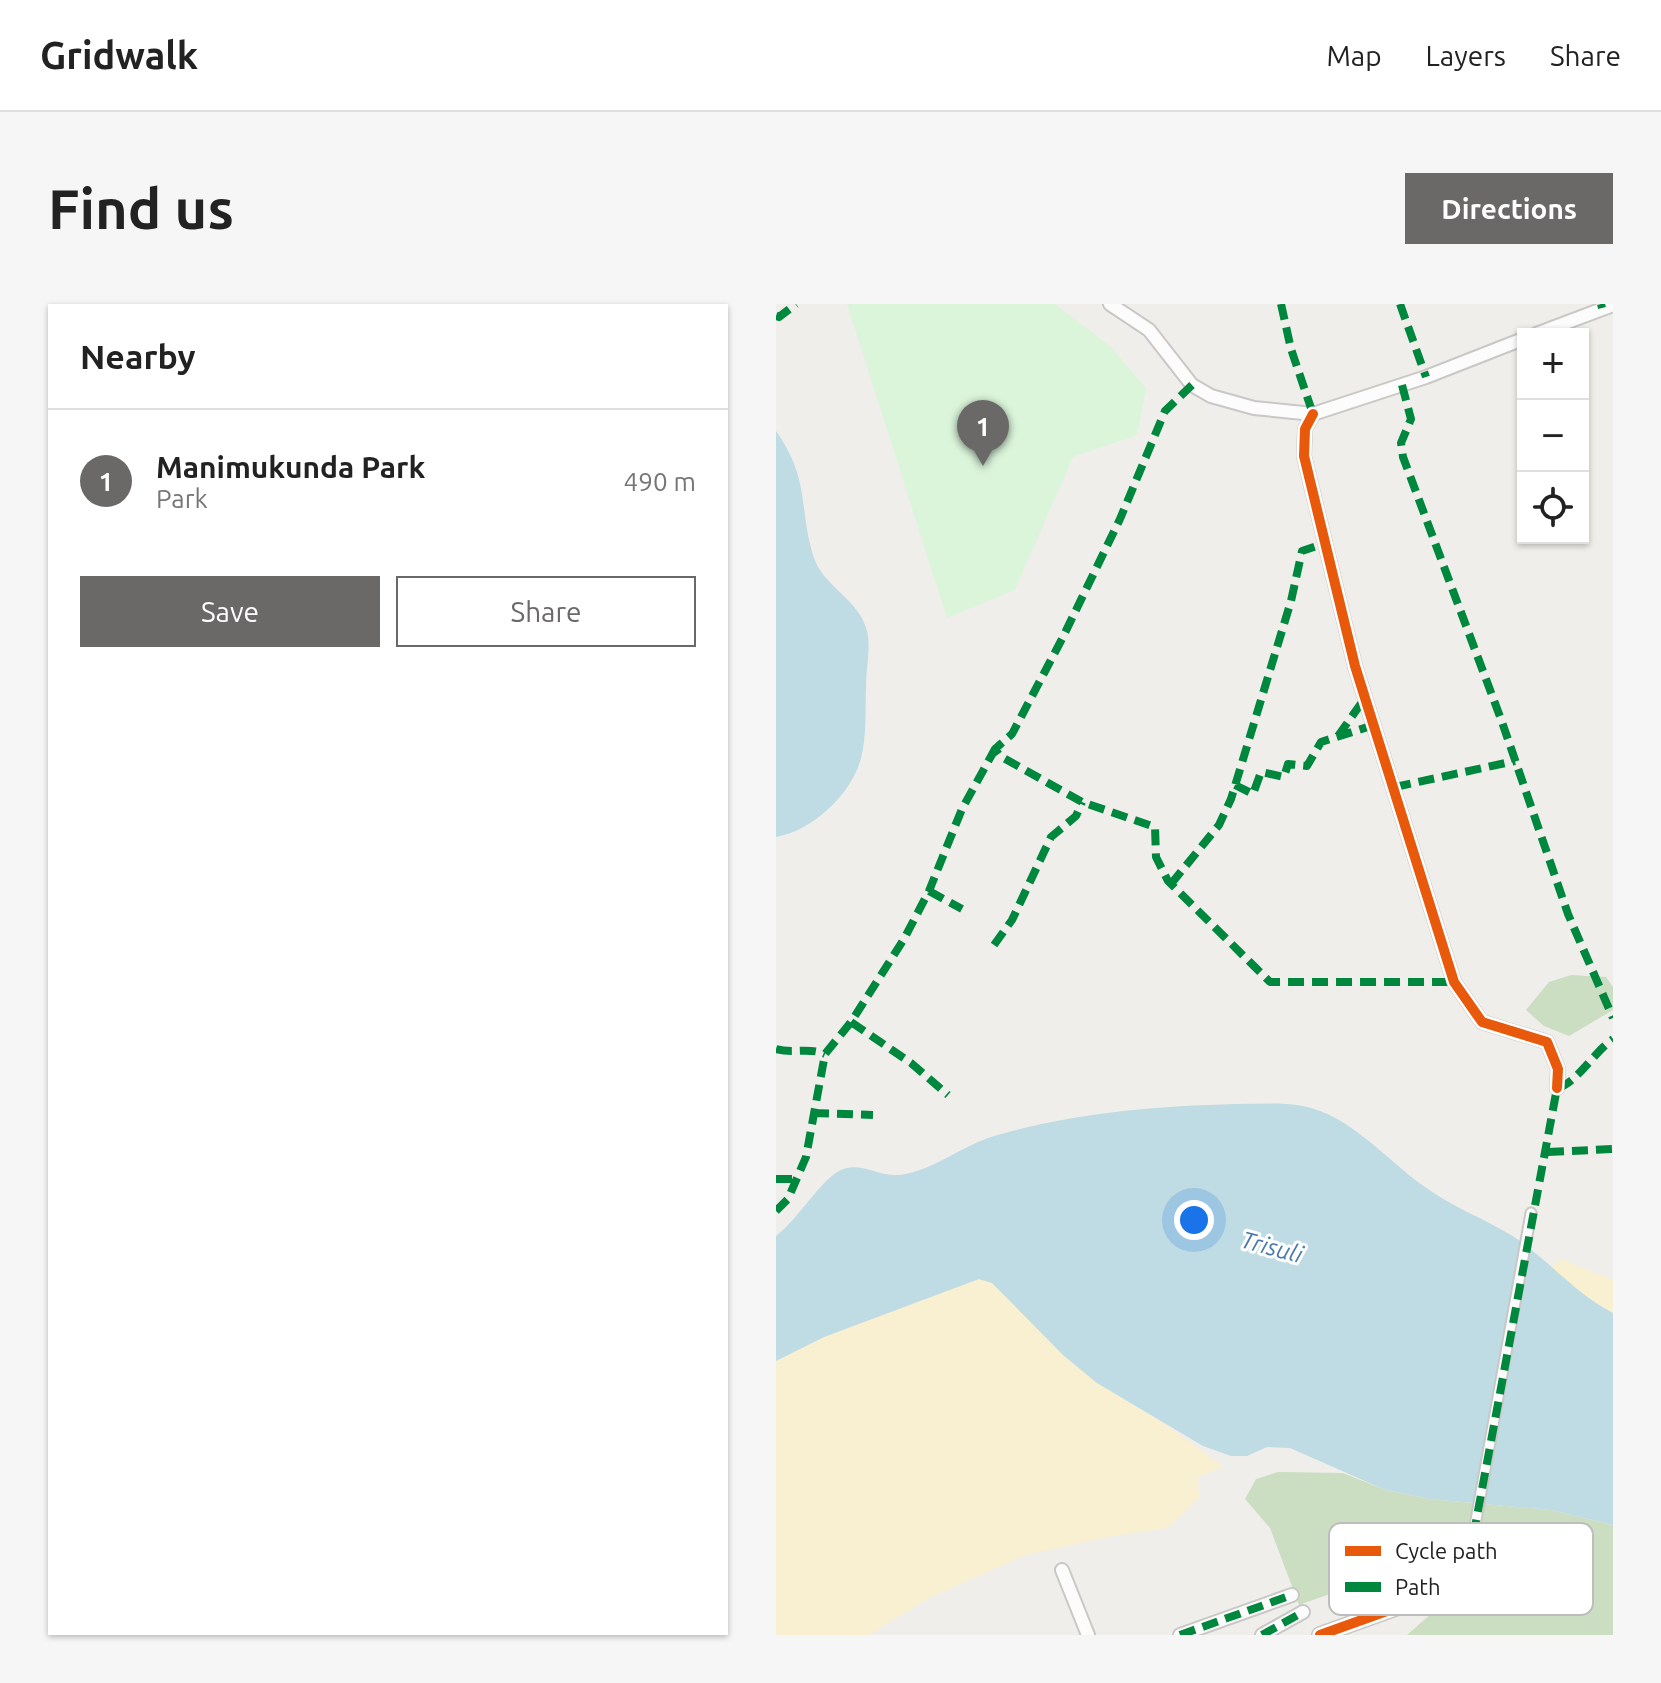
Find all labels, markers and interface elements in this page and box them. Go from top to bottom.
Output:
text: Gridwalk [40,34,198,76]
text: Map [1326,40,1382,71]
text: Layers [1426,40,1506,71]
text: Share [1550,40,1621,71]
button: Directions [1405,173,1613,244]
text: Find us [48,177,234,240]
map controls [1517,328,1589,544]
button: + [1517,328,1589,400]
text: Nearby [80,337,195,375]
pin: 1 [957,400,1009,466]
button: − [1517,400,1589,472]
text: Manimukunda Park [156,450,425,484]
text: 1 [99,467,113,496]
text: 490 m [624,467,696,496]
button: locate [1517,472,1589,544]
text: Park [156,484,208,513]
button: Save [80,576,380,647]
button: Share [396,576,696,647]
your location [1174,1200,1214,1240]
water label: Trisuli [1238,1226,1307,1268]
legend [1329,1523,1593,1615]
text: Cycle path [1395,1538,1498,1563]
text: Path [1395,1574,1440,1599]

